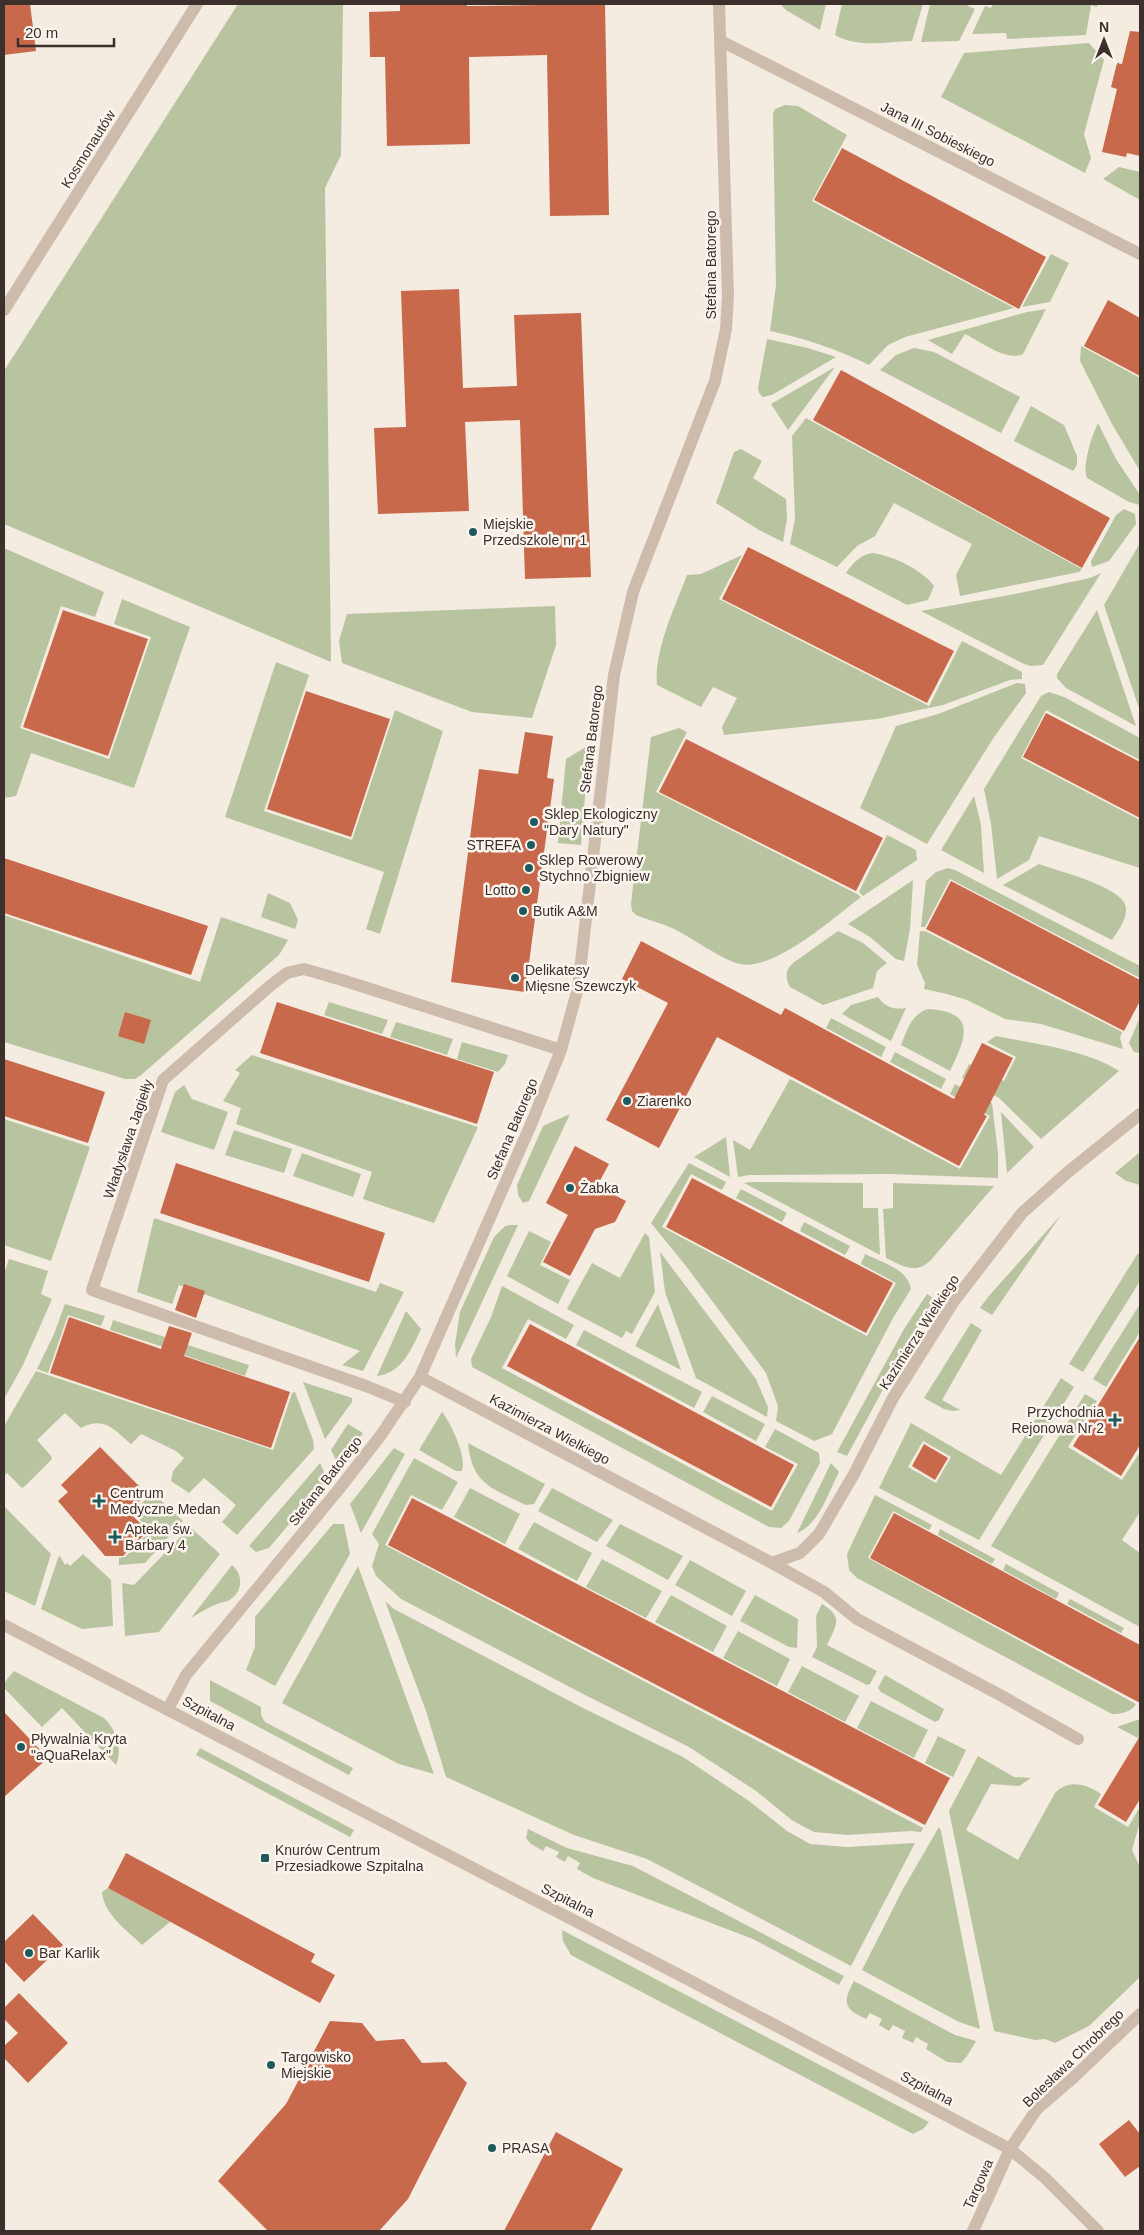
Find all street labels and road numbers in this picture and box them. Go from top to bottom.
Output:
street label: Jana III Sobieskiego [878,98,998,170]
street label: Kosmonautów [58,106,119,191]
street label: Stefana Batorego [703,210,719,319]
street label: Stefana Batorego [576,684,606,794]
street label: Stefana Batorego [483,1076,541,1182]
street label: Władysława Jagiełły [100,1077,156,1201]
street label: Kazimierza Wielkiego [876,1271,962,1392]
street label: Kazimierza Wielkiego [487,1391,613,1468]
street label: Stefana Batorego [285,1433,365,1529]
street label: Szpitalna [180,1692,238,1734]
street label: Szpitalna [539,1880,597,1920]
street label: Bolesława Chrobrego [1019,2006,1127,2110]
street label: Szpitalna [898,2067,956,2109]
street label: Targowa [960,2156,996,2211]

